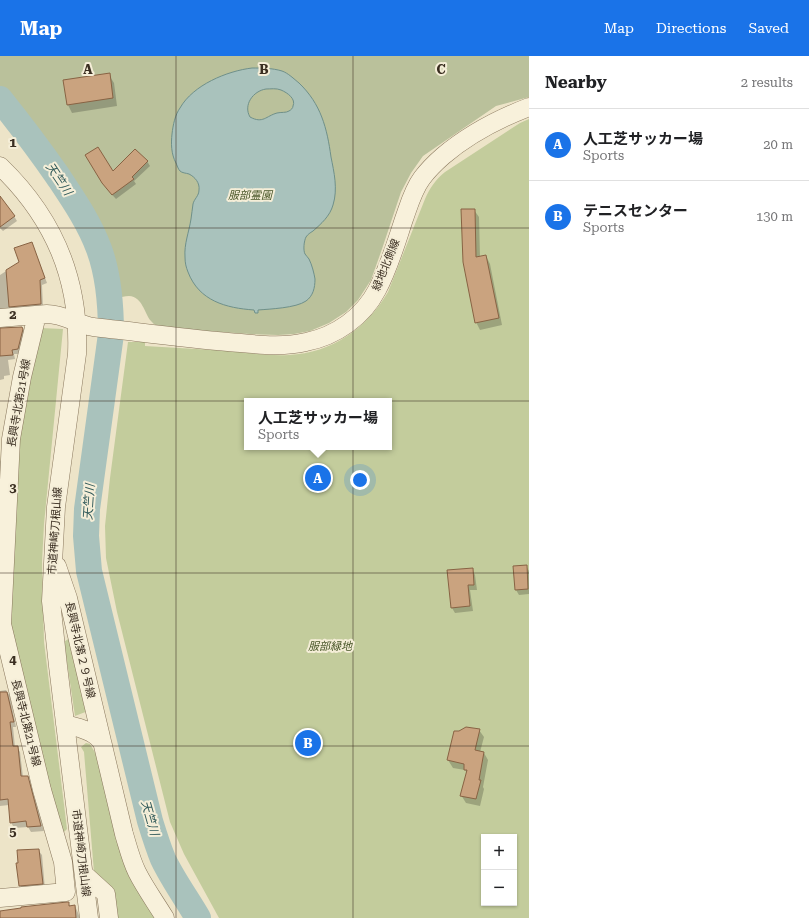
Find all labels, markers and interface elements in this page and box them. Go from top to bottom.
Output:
text: Map [20,17,62,40]
text: Map [604,20,634,36]
text: Directions [656,20,726,36]
text: Saved [748,20,789,36]
text: A [83,62,93,77]
text: B [259,62,269,77]
text: C [436,62,446,77]
text: Nearby [545,72,607,92]
text: 2 results [741,75,793,90]
text: 人工芝サッカー場 [583,130,703,148]
text: 1 [9,135,17,150]
text: A [553,137,563,152]
text: 20 m [763,137,793,152]
text: Sports [583,148,624,163]
water label: 天竺川 [43,160,76,199]
park label: 服部霊園 [228,189,274,202]
text: テニスセンター [583,202,688,220]
text: B [553,209,563,224]
text: 130 m [756,209,793,224]
text: Sports [583,220,624,235]
street label: 緑地北側線 [370,237,402,293]
text: 2 [9,307,17,322]
street label: 長興寺北第21号線 [5,358,33,448]
popup [244,398,392,450]
text: 人工芝サッカー場 [258,409,378,427]
text: Sports [258,427,299,442]
pin: A [305,463,331,493]
your location [350,470,370,490]
text: 3 [9,480,17,495]
water label: 天竺川 [81,482,97,520]
street label: 市道神崎刀根山線 [45,487,65,575]
street label: 長興寺北第２９号線 [63,600,97,700]
park label: 服部緑地 [308,640,353,653]
text: 4 [9,652,17,667]
street label: 長興寺北第21号線 [9,678,43,768]
pin: B [295,728,321,758]
water label: 天竺川 [138,799,162,839]
street label: 市道神崎刀根山線 [69,809,93,897]
text: 5 [9,824,17,839]
map controls [481,834,517,906]
button: + [481,834,517,870]
button: − [481,870,517,906]

